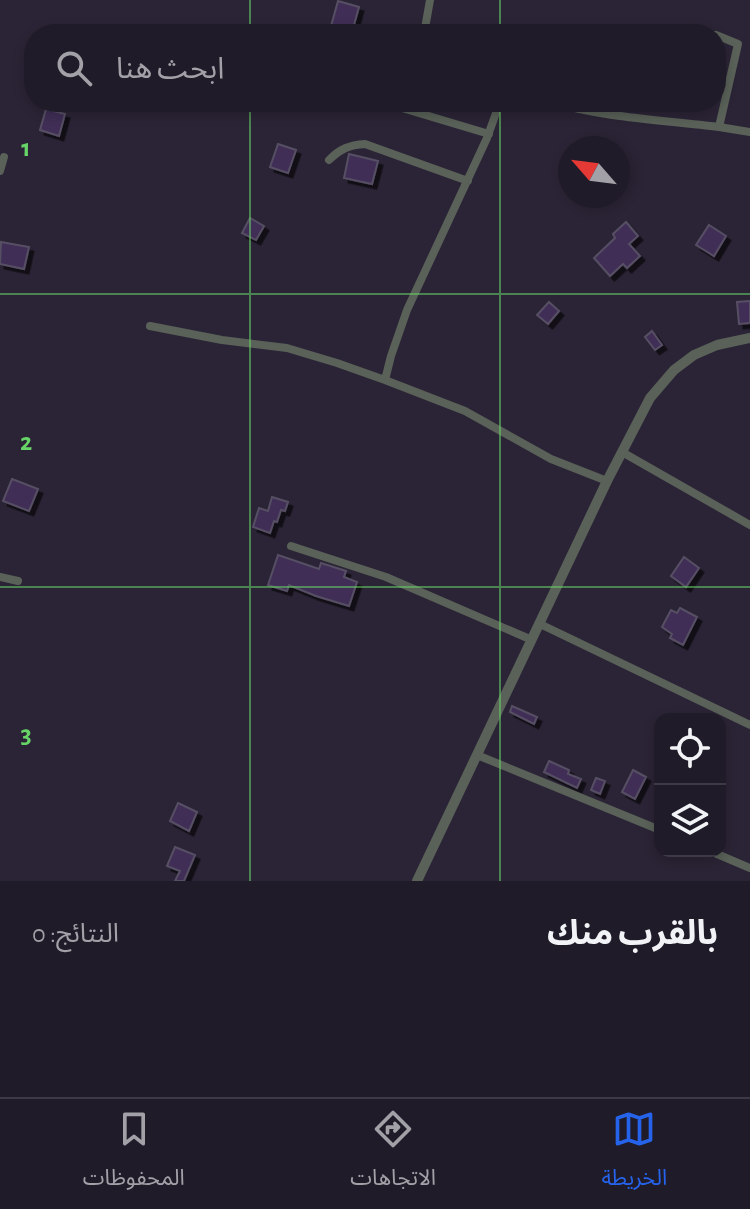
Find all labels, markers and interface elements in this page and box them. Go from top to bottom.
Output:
search box [24,24,726,112]
icon: search [52,46,96,90]
text: ابحث هنا [116,54,224,84]
text: 1 [21,135,31,161]
north arrow [558,136,630,208]
text: 2 [20,429,32,455]
map controls [654,713,726,857]
button: locate [654,713,726,785]
text: 3 [20,722,32,748]
button: layers [654,785,726,857]
text: بالقرب منك [547,917,718,951]
text: النتائج: 0 [32,921,119,947]
tab: المحفوظات [83,1107,185,1201]
tab: الاتجاهات [350,1107,436,1201]
tab: الخريطة [601,1107,667,1201]

